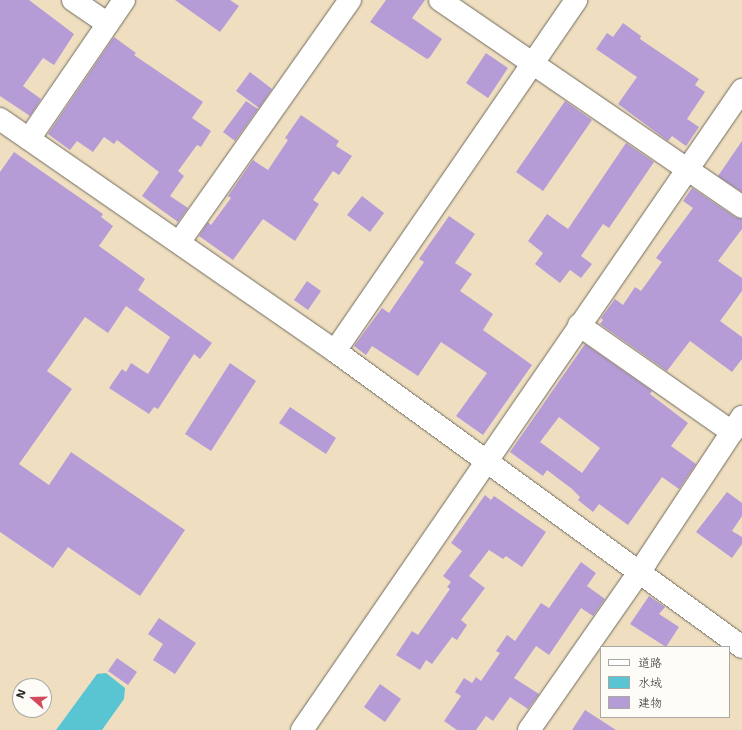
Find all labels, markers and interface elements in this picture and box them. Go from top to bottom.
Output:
legend [600,646,730,718]
text: 道路 [638,655,662,671]
text: 水域 [638,675,662,691]
north arrow [12,678,52,718]
text: N [13,687,30,701]
text: 建物 [638,695,662,711]

